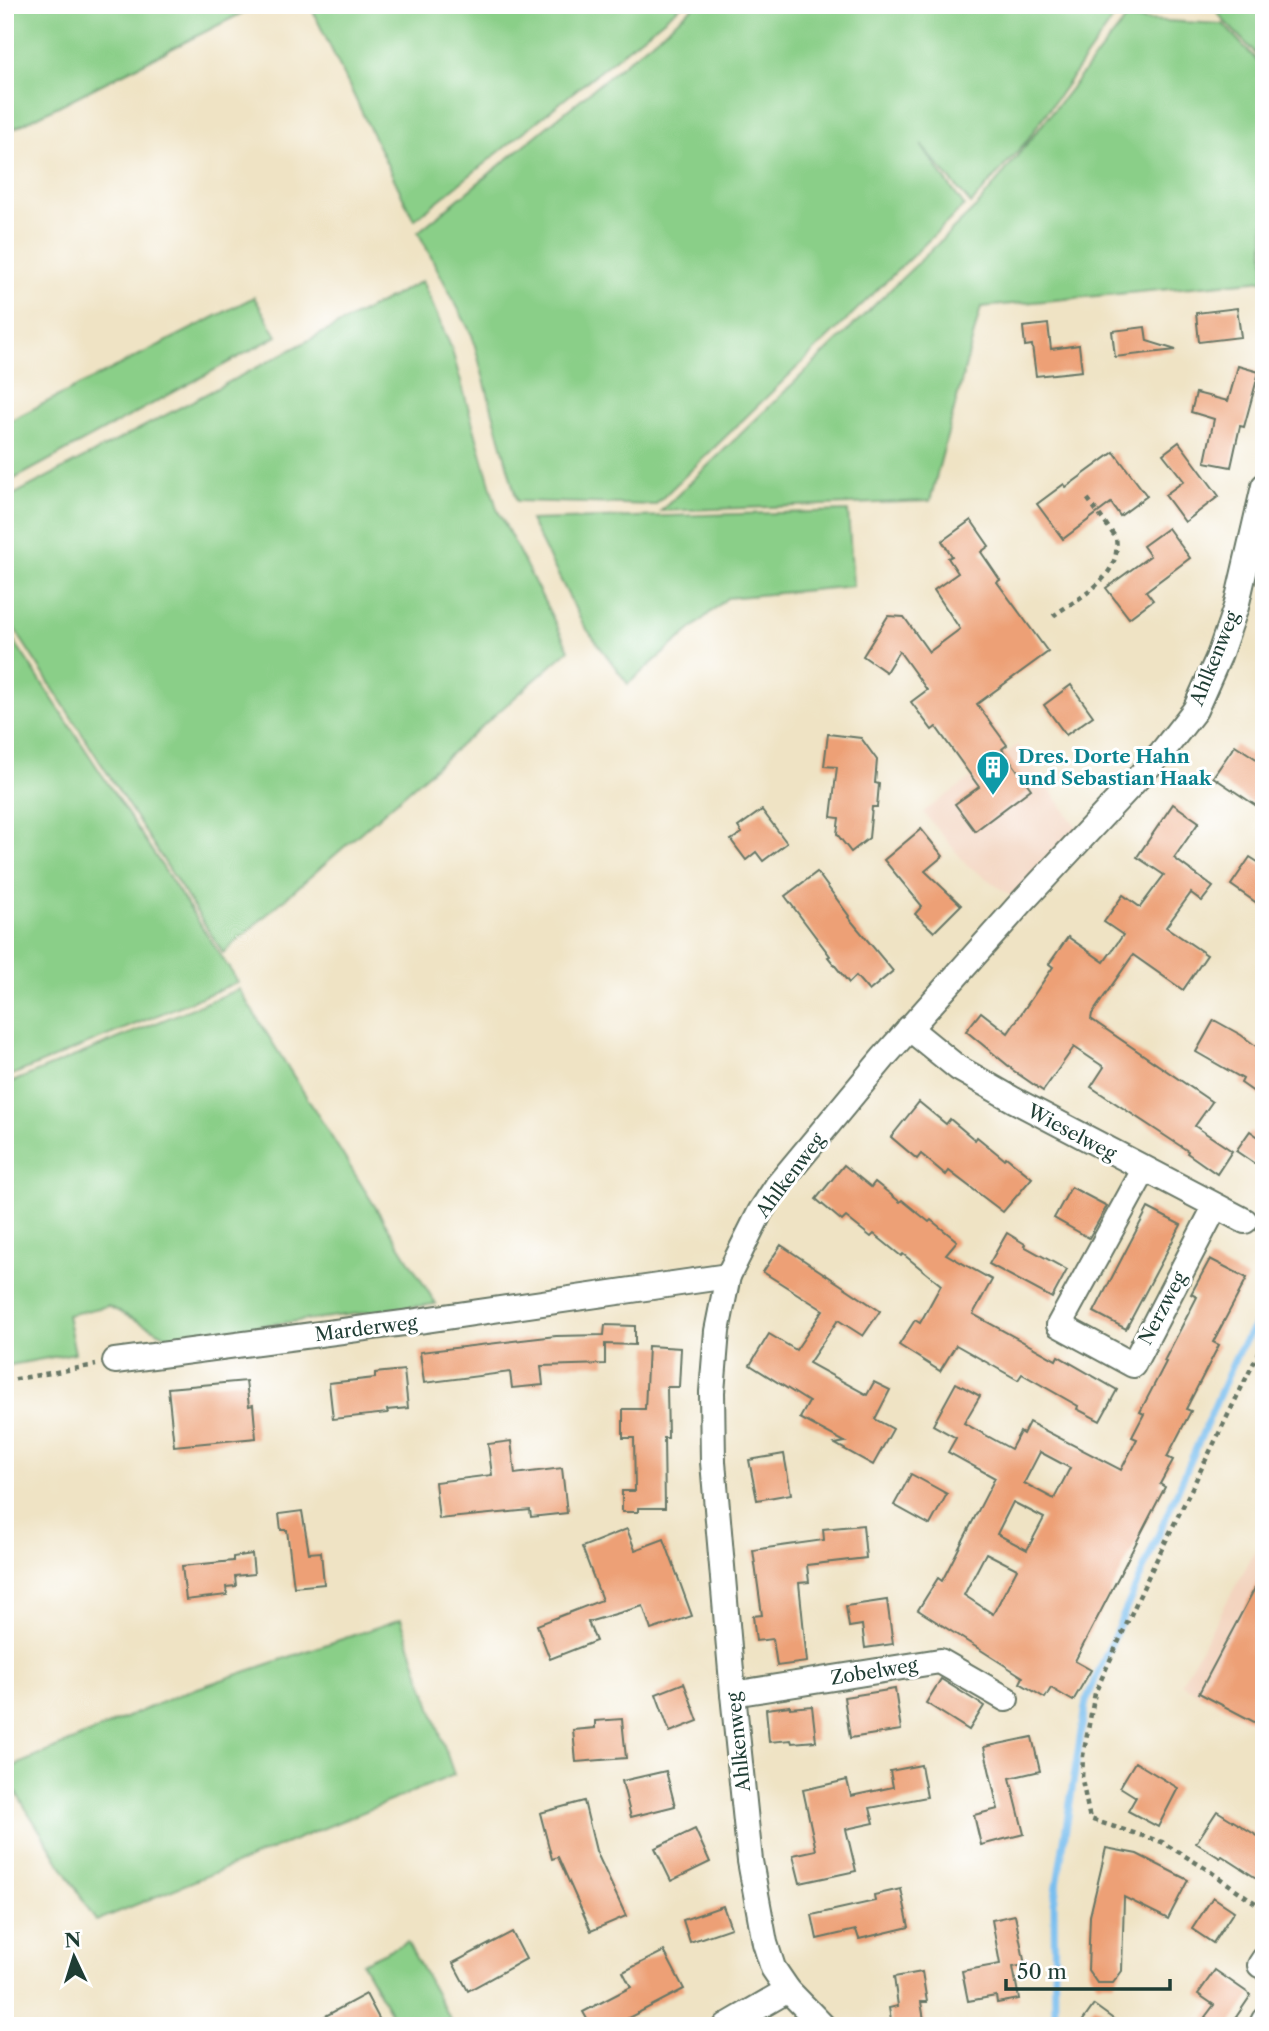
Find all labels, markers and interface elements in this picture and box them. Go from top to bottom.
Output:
street label: Ahlkenweg [1185,607,1244,710]
place label: Dres. Dorte Hahn und Sebastian Haak [1018,745,1212,790]
building icon: Dres. Dorte Hahn und Sebastian Haak [974,748,1012,797]
street label: Wieselweg [1022,1099,1121,1166]
street label: Ahlkenweg [751,1128,830,1223]
street label: Nerzweg [1134,1267,1192,1349]
street label: Marderweg [314,1311,420,1346]
street label: Zobelweg [829,1653,920,1690]
street label: Ahlkenweg [722,1690,755,1794]
north arrow [38,1923,108,1993]
text: N [64,1928,82,1953]
scale bar [1006,1947,1171,1991]
text: 50 m [1017,1959,1067,1984]

